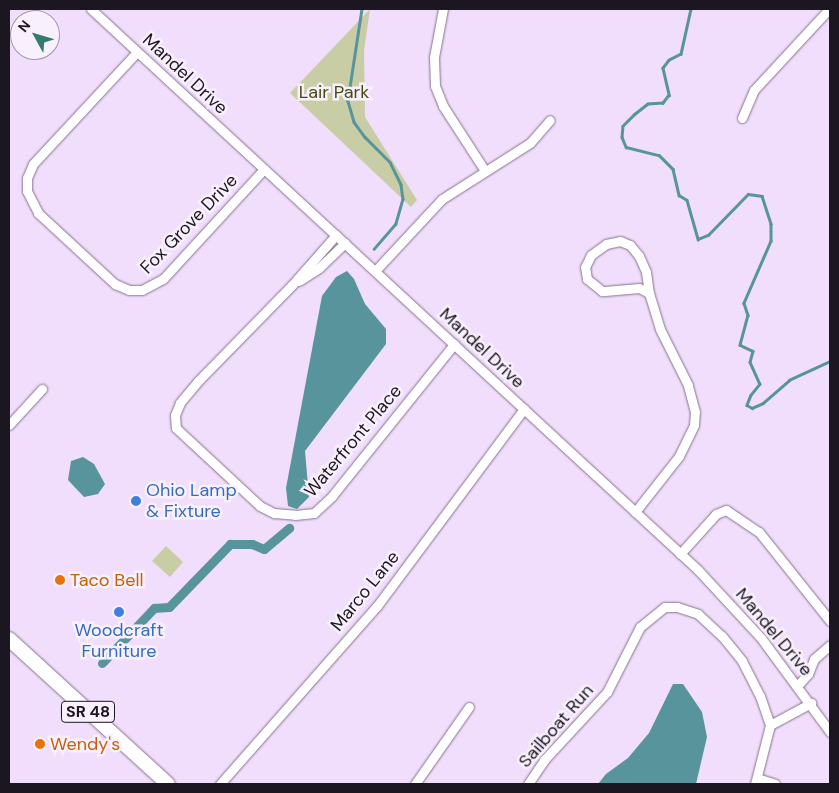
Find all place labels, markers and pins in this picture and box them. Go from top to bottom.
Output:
place label: Ohio Lamp & Fixture [146,480,237,522]
marker: Ohio Lamp & Fixture [130,495,142,507]
place label: Taco Bell [70,569,143,591]
marker: Taco Bell [54,574,66,586]
marker: Woodcraft Furniture [113,606,125,618]
place label: Woodcraft Furniture [74,620,164,662]
place label: Wendy's [50,733,120,755]
marker: Wendy's [34,738,46,750]

